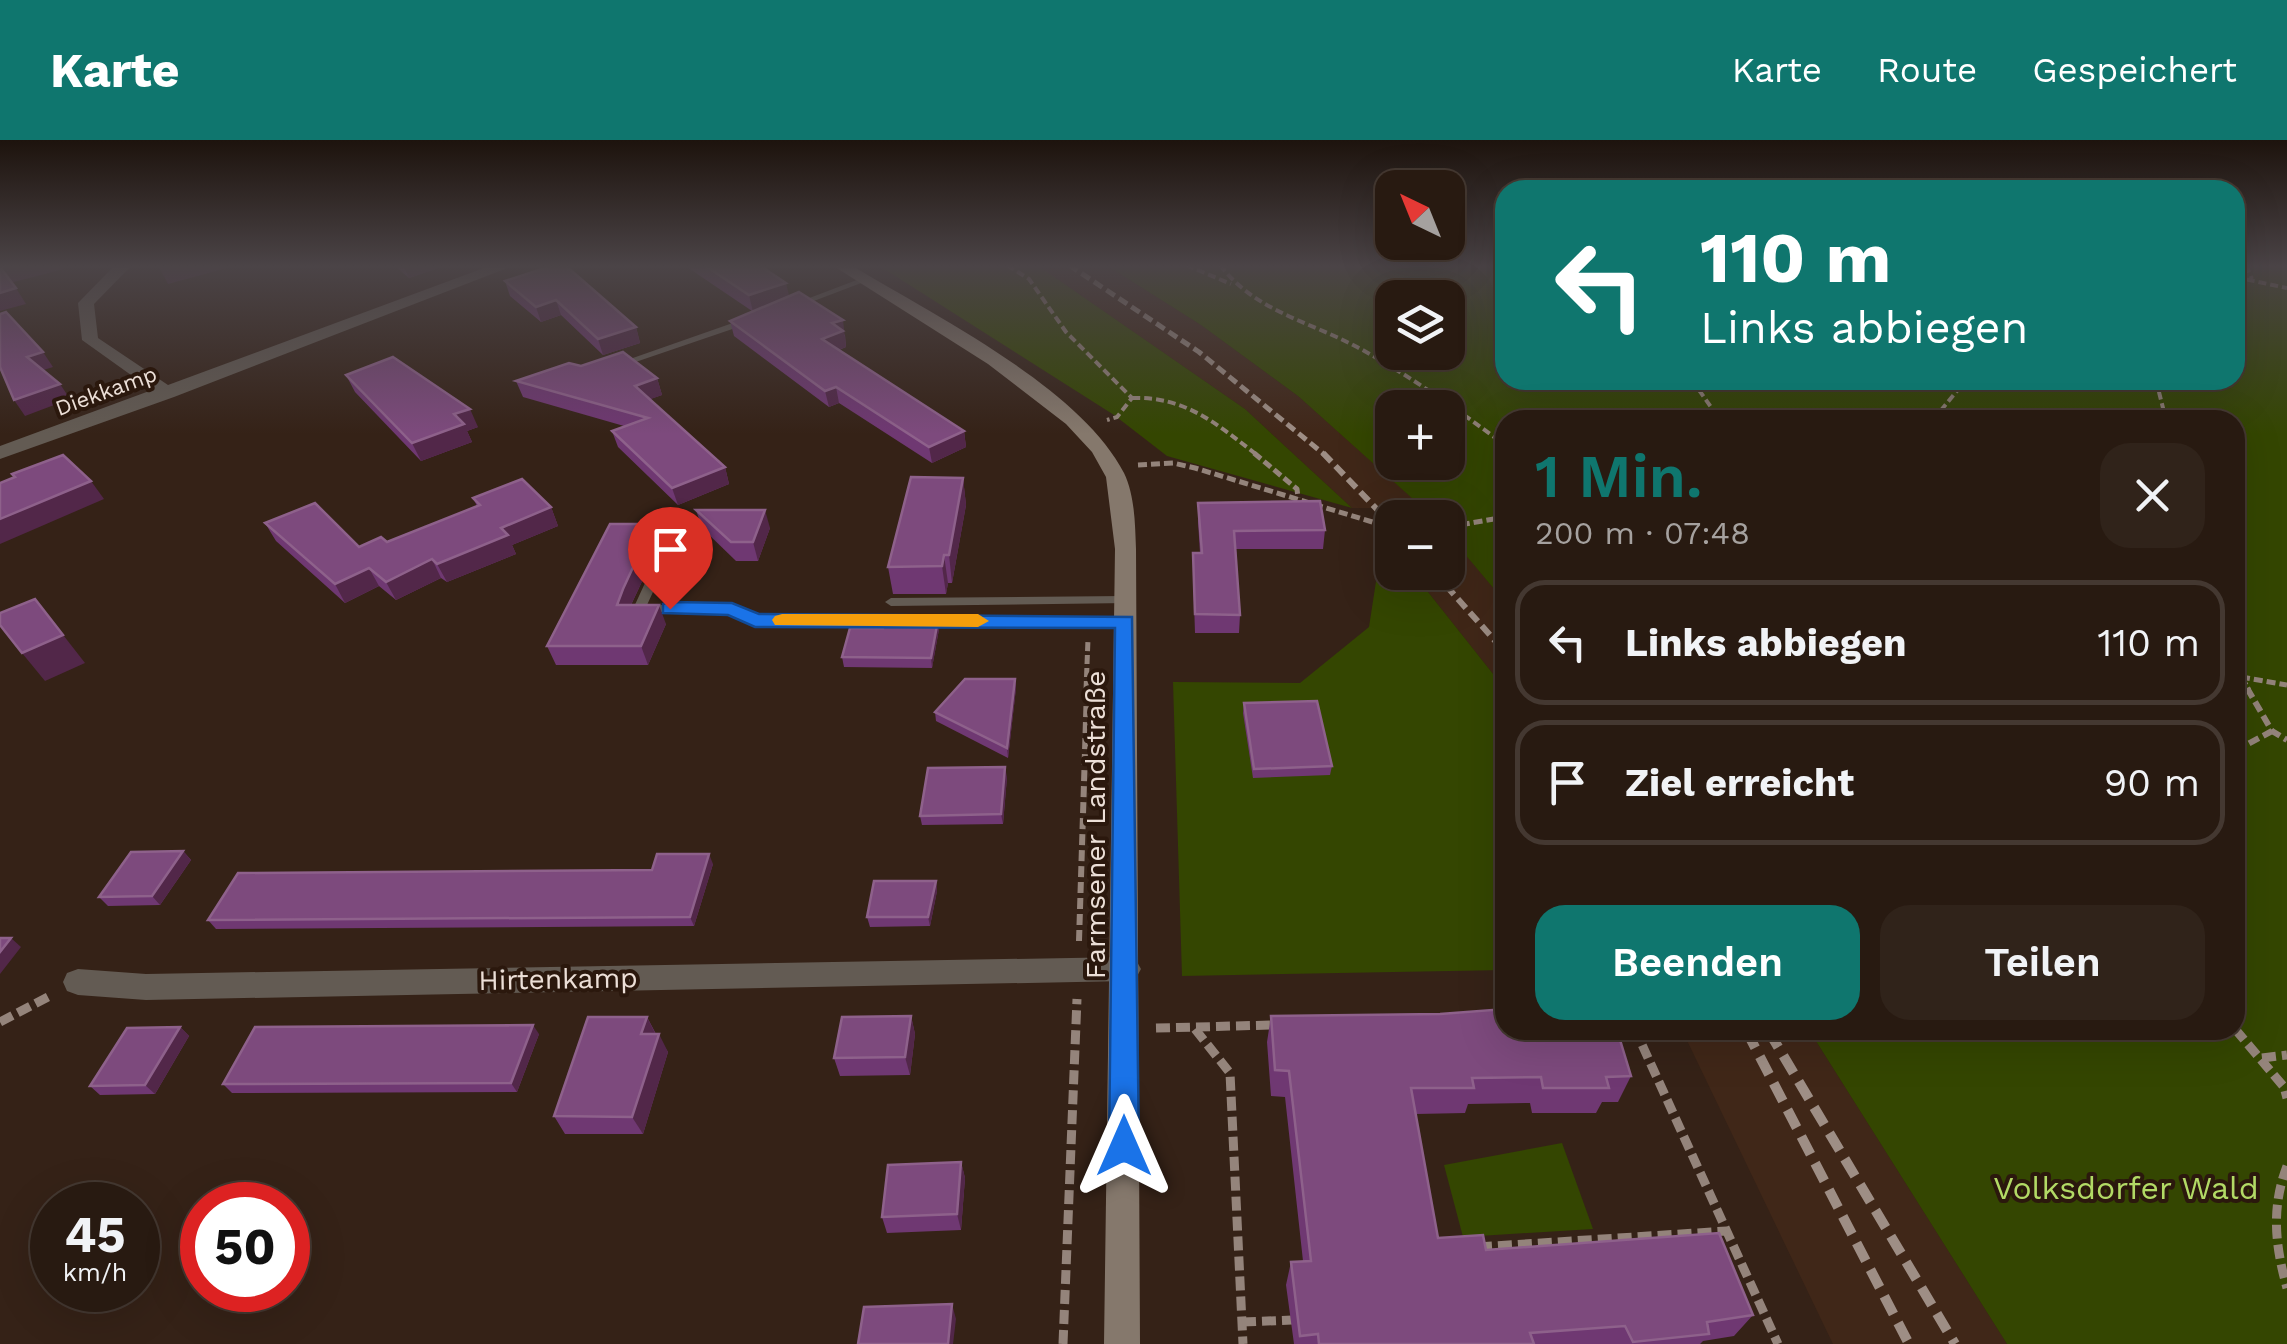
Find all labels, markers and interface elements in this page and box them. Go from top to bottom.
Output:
text: Karte [50,42,180,99]
text: Karte [1732,49,1822,91]
text: Route [1877,49,1977,91]
text: Gespeichert [2032,49,2237,91]
north arrow [1375,170,1465,260]
map controls [1375,170,1465,590]
text: 110 m [1700,217,1891,299]
icon: left [1535,220,1665,350]
button: layers [1375,280,1465,370]
text: Links abbiegen [1700,301,2028,354]
street label: Diekkamp [52,361,160,421]
button: + [1375,390,1465,480]
text: 1 Min. [1535,441,1703,512]
button: close [2100,443,2205,548]
button: − [1375,500,1465,590]
pin [628,507,713,610]
text: 200 m · 07:48 [1535,514,1750,552]
icon: arrive [643,522,698,577]
icon: left [1540,615,1595,670]
text: Links abbiegen [1625,621,1907,665]
text: 110 m [2098,621,2200,665]
street label: Farmsener Landstraße [1079,671,1112,979]
icon: arrive [1540,755,1595,810]
text: Ziel erreicht [1625,761,1854,805]
text: 90 m [2104,761,2200,805]
button: Beenden [1535,905,1860,1020]
button: Teilen [1880,905,2205,1020]
street label: Hirtenkamp [478,961,638,997]
position arrow [1072,1094,1176,1198]
park label: Volksdorfer Wald [1993,1169,2259,1207]
speed limit sign: 50 [180,1182,310,1312]
text: 45 [64,1205,126,1264]
text: km/h [63,1258,127,1287]

